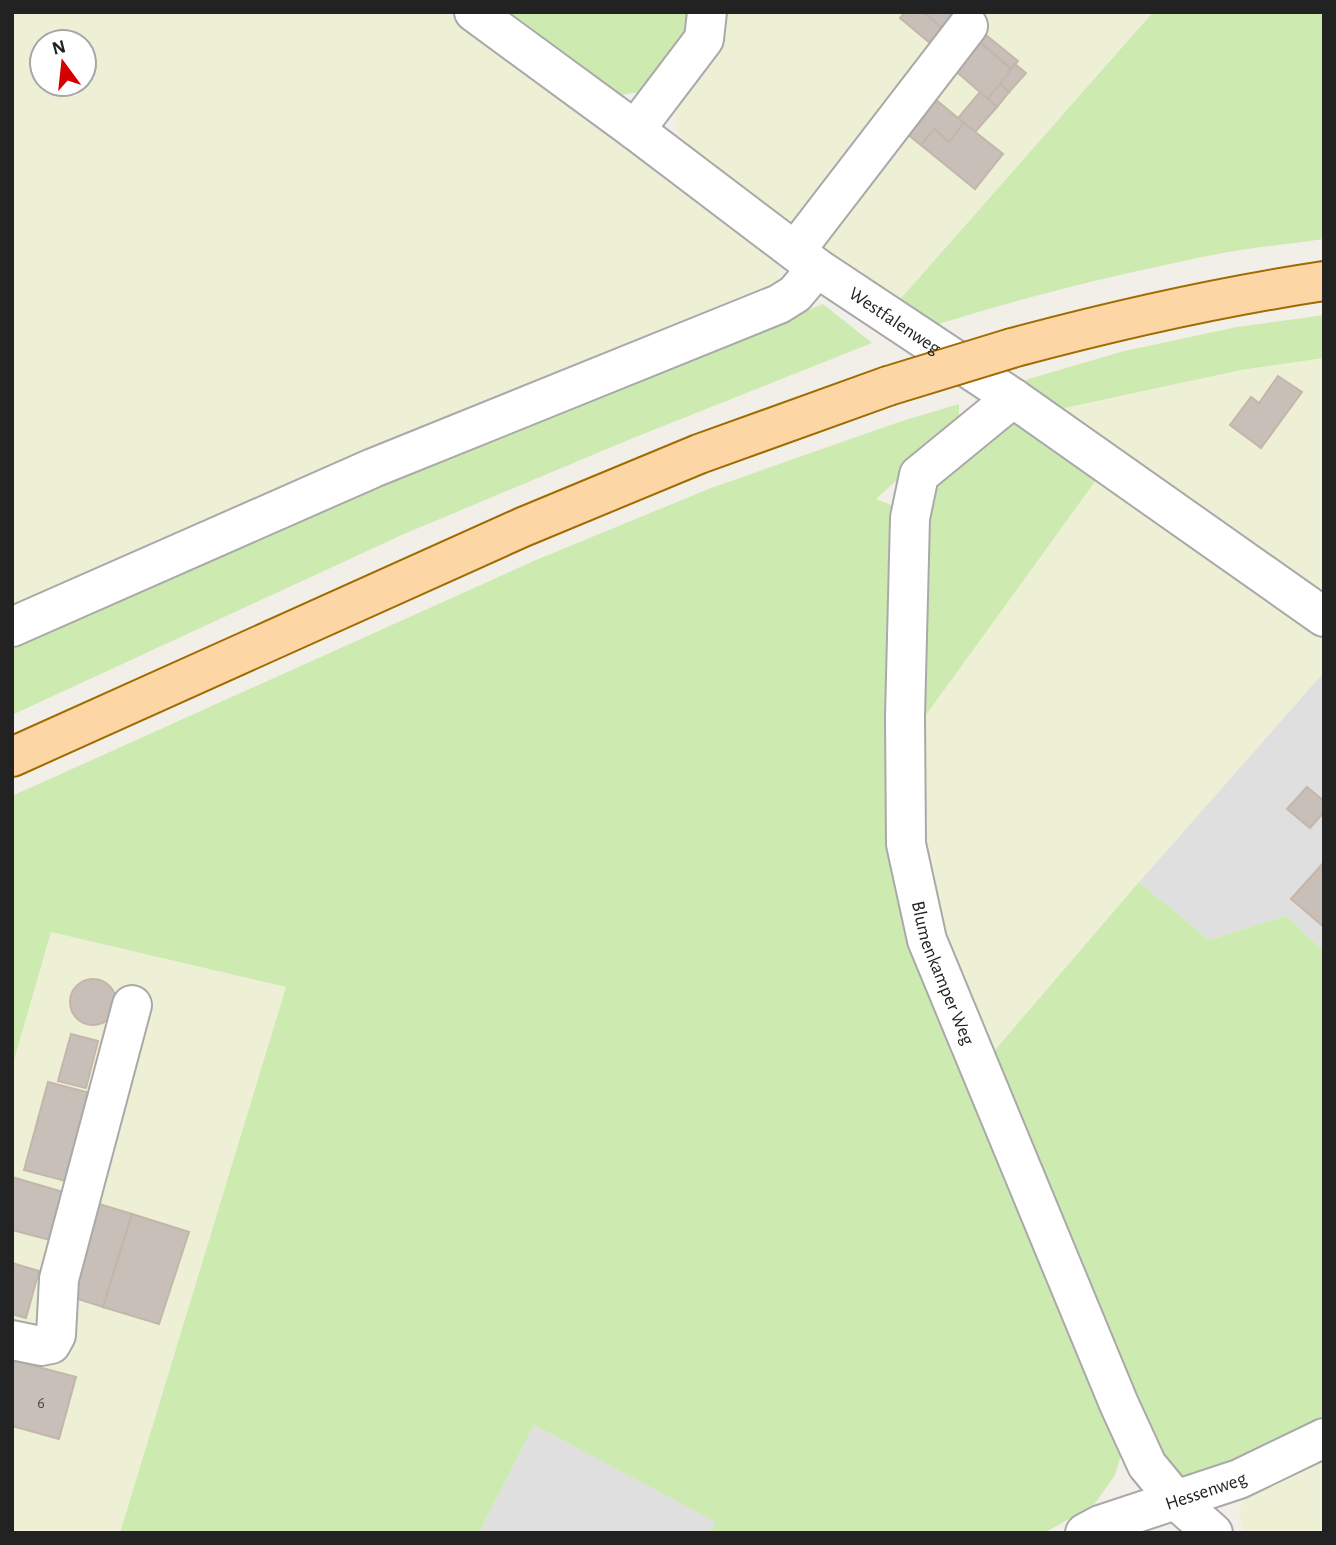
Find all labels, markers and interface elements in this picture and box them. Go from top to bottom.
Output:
north arrow [28,28,98,98]
text: N [50,37,68,59]
street label: Westfalenweg [845,284,944,359]
street label: Blumenkamper Weg [908,899,978,1049]
house number: 6 [37,1395,45,1411]
street label: Hessenweg [1163,1469,1250,1514]

